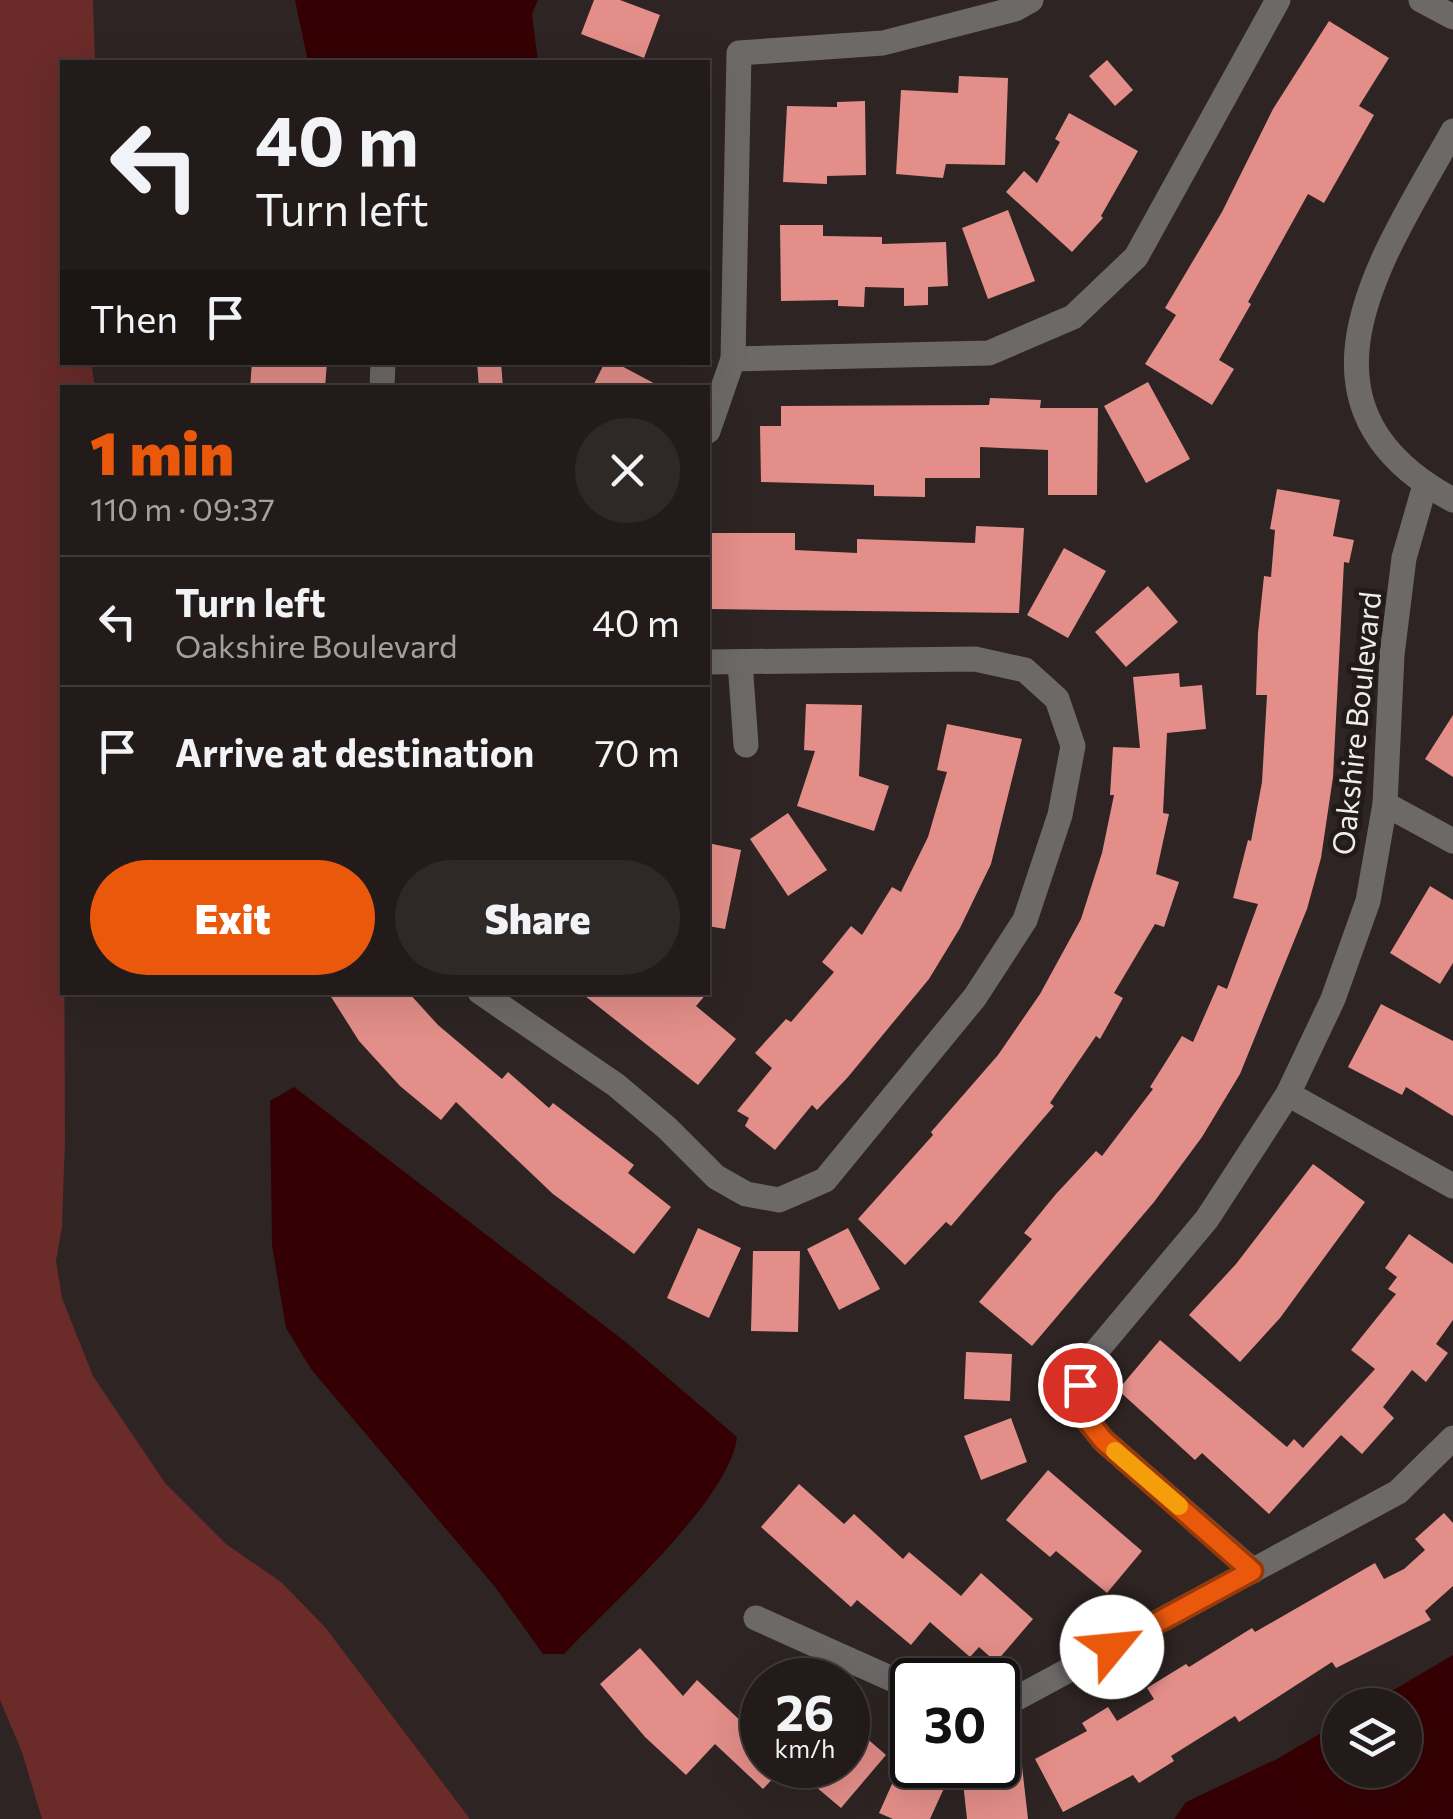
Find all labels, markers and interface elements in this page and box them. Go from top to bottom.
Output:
text: 40 m [255,95,419,180]
icon: left [90,100,220,230]
text: Turn left [255,180,429,235]
icon: arrive [198,290,253,345]
text: Then [90,294,178,341]
text: 1 min [90,414,234,487]
button: close [575,418,680,523]
text: 110 m · 09:37 [90,488,275,528]
text: Turn left [175,578,326,625]
street label: Oakshire Boulevard [1323,589,1387,857]
icon: left [90,594,145,649]
text: 40 m [592,598,680,645]
text: Oakshire Boulevard [175,625,457,665]
icon: arrive [90,724,145,779]
text: Arrive at destination [175,728,534,775]
text: 70 m [595,728,680,775]
button: Exit [90,860,375,975]
button: Share [395,860,680,975]
pin [1038,1343,1123,1428]
icon: arrive [1053,1358,1108,1413]
position arrow [1060,1595,1164,1699]
speed limit sign: 30 [890,1658,1020,1788]
text: 26 [775,1680,834,1741]
map controls [1322,1688,1422,1788]
button: layers [1322,1688,1422,1788]
text: km/h [775,1733,835,1763]

